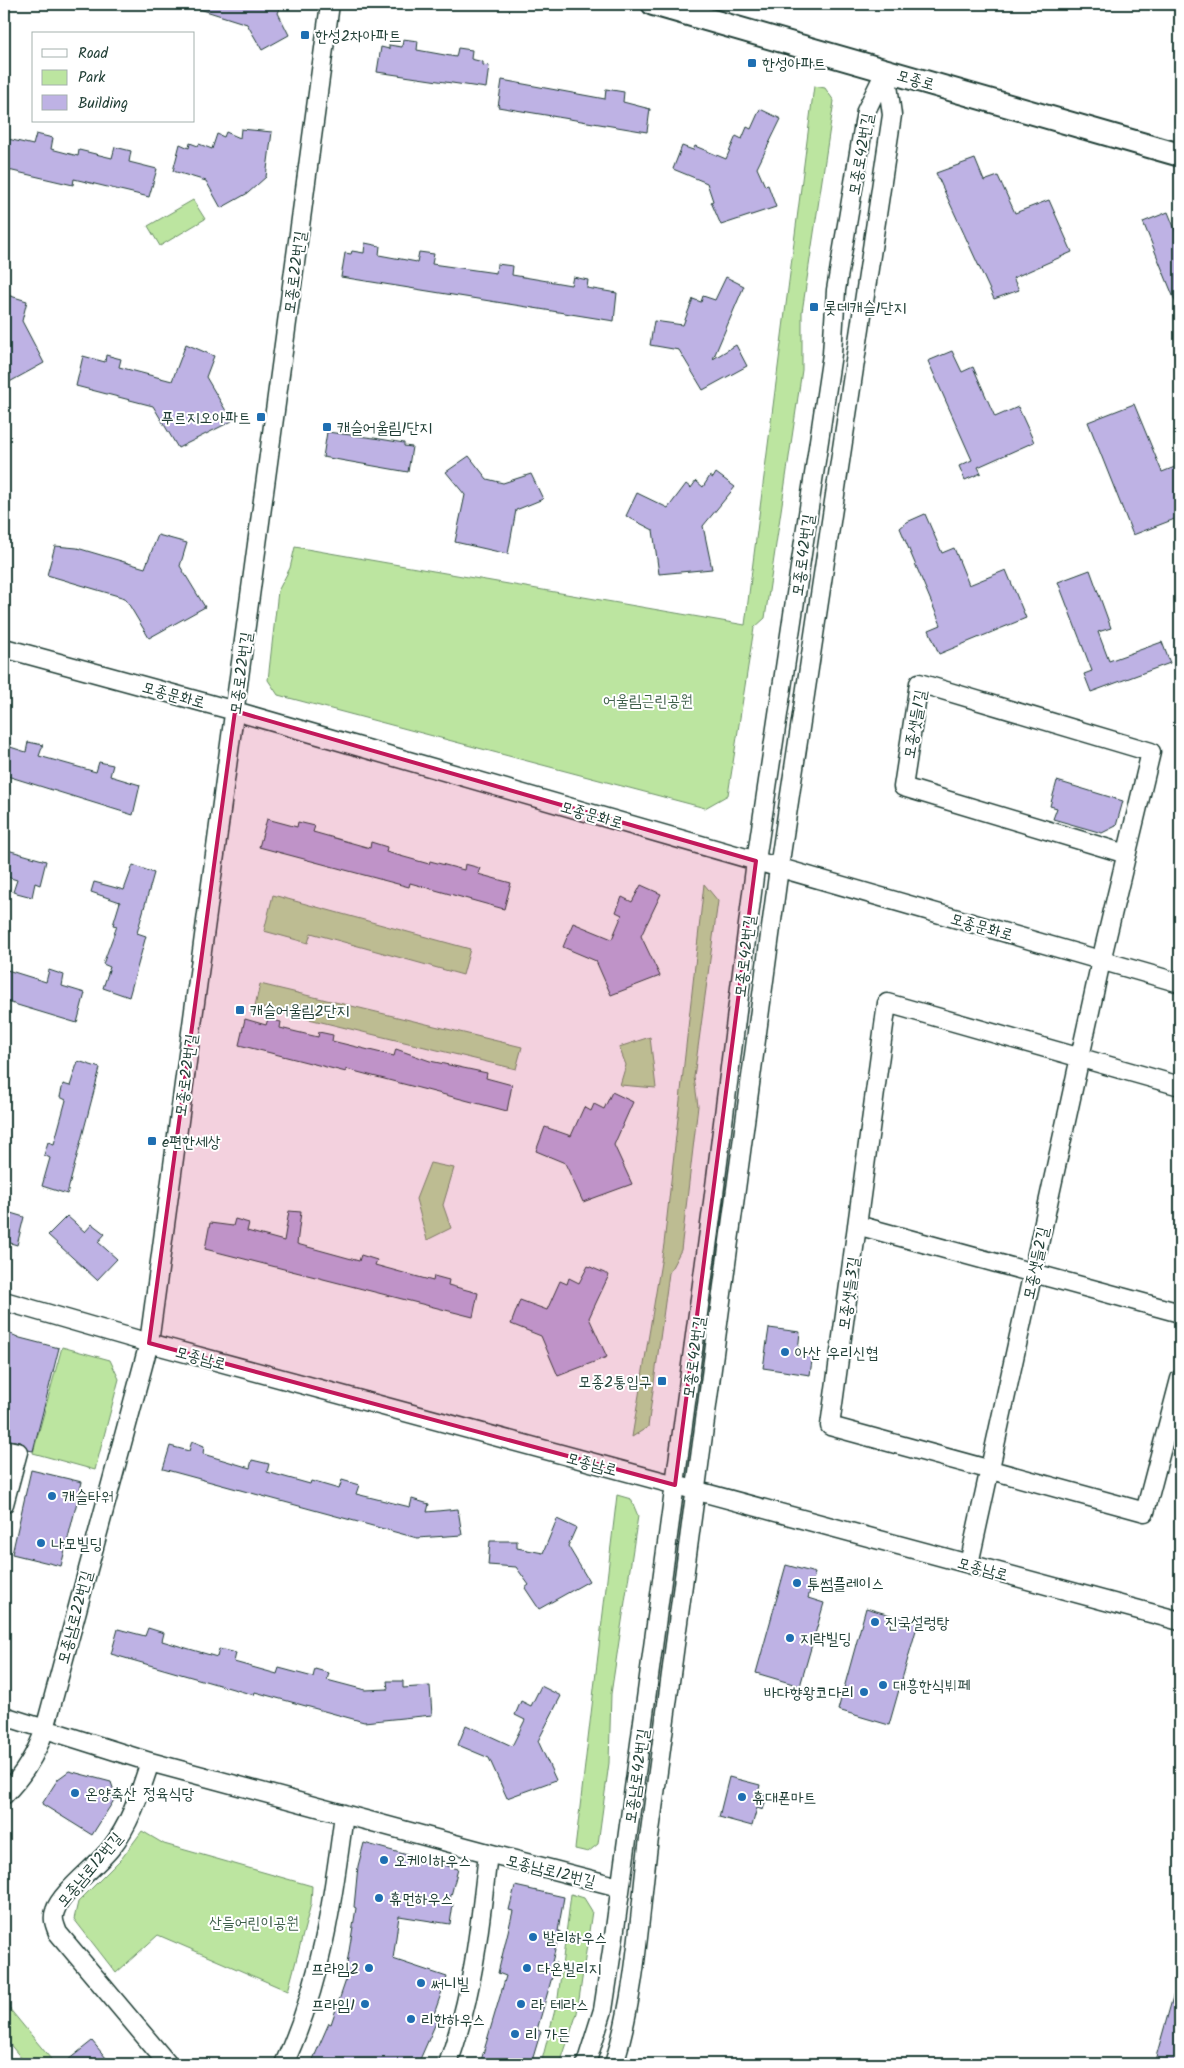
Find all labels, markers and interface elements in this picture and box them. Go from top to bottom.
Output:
place label: 한성2차아파트 [315,24,402,49]
marker: 한성2차아파트 [299,29,311,41]
legend [32,32,195,122]
text: Road [78,42,109,66]
place label: 한성아파트 [762,52,826,77]
marker: 한성아파트 [746,57,758,69]
street label: 모종로 [894,63,938,98]
text: Park [78,66,106,90]
text: Building [78,92,128,116]
street label: 모종로42번길 [842,111,881,197]
street label: 모종로22번길 [277,229,314,315]
place label: 롯데캐슬1단지 [824,296,906,321]
marker: 롯데캐슬1단지 [808,301,820,313]
place label: 푸르지오아파트 [161,406,251,431]
marker: 푸르지오아파트 [255,411,267,423]
place label: 캐슬어울림1단지 [337,416,432,441]
marker: 캐슬어울림1단지 [321,421,333,433]
street label: 모종로42번길 [785,513,822,598]
street label: 모종로22번길 [223,630,260,716]
street label: 모종문화로 [139,675,208,716]
street label: 모종샛들1길 [897,688,934,761]
park label: 어울림근린공원 [603,689,693,714]
street label: 모종문화로 [557,795,626,836]
street label: 모종문화로 [947,907,1016,948]
street label: 모종로42번길 [728,914,763,999]
place label: 캐슬어울림2단지 [250,999,349,1024]
marker: 캐슬어울림2단지 [234,1004,246,1016]
street label: 모종로22번길 [168,1032,205,1118]
place label: e편한세상 [162,1130,221,1155]
marker: e편한세상 [146,1135,158,1147]
street label: 모종샛들2길 [1017,1225,1056,1302]
street label: 모종샛들3길 [832,1255,867,1331]
street label: 모종로42번길 [676,1315,713,1400]
street label: 모종남로 [173,1340,229,1377]
place label: 아산 우리신협 [795,1341,879,1366]
marker: 아산 우리신협 [779,1346,791,1358]
place label: 모종2통입구 [578,1370,652,1395]
marker: 모종2통입구 [656,1375,668,1387]
street label: 모종남로 [564,1446,620,1483]
place label: 캐슬타워 [62,1485,114,1510]
marker: 캐슬타워 [46,1490,58,1502]
place label: 나모빌딩 [51,1532,103,1557]
marker: 나모빌딩 [35,1537,47,1549]
street label: 모종남로 [955,1551,1011,1588]
street label: 모종남로22번길 [51,1568,100,1667]
place label: 투썸플레이스 [807,1572,884,1597]
marker: 투썸플레이스 [791,1577,803,1589]
place label: 진국설렁탕 [885,1611,950,1636]
marker: 진국설렁탕 [869,1616,881,1628]
place label: 지락빌딩 [800,1627,852,1652]
marker: 지락빌딩 [784,1632,796,1644]
place label: 대흥한식뷔페 [893,1674,970,1699]
marker: 대흥한식뷔페 [877,1679,889,1691]
place label: 바다향왕코다리 [764,1681,854,1706]
marker: 바다향왕코다리 [858,1686,870,1698]
street label: 모종남로42번길 [618,1727,657,1825]
place label: 온양축산 정육식당 [85,1782,195,1807]
place label: 휴대폰마트 [752,1786,816,1811]
marker: 온양축산 정육식당 [69,1787,81,1799]
marker: 휴대폰마트 [736,1791,748,1803]
street label: 모종남로12번길 [51,1827,129,1913]
street label: 모종남로12번길 [503,1848,598,1895]
place label: 오케이하우스 [394,1849,471,1874]
marker: 오케이하우스 [378,1854,390,1866]
place label: 휴먼하우스 [389,1887,453,1912]
marker: 휴먼하우스 [373,1892,385,1904]
park label: 산들어린이공원 [209,1911,299,1936]
place label: 발리하우스 [543,1926,607,1951]
marker: 발리하우스 [527,1931,539,1943]
place label: 프라임2 [311,1957,359,1982]
place label: 다온빌리지 [537,1957,601,1982]
marker: 프라임2 [363,1962,375,1974]
marker: 다온빌리지 [521,1962,533,1974]
place label: 써니빌 [431,1972,470,1997]
marker: 써니빌 [415,1977,427,1989]
place label: 프라임1 [311,1993,355,2018]
place label: 라 테라스 [531,1993,589,2018]
marker: 프라임1 [359,1998,371,2010]
marker: 라 테라스 [515,1998,527,2010]
place label: 리한하우스 [421,2008,485,2033]
marker: 리한하우스 [405,2013,417,2025]
place label: 리 가든 [525,2023,570,2048]
marker: 리 가든 [509,2028,521,2040]

